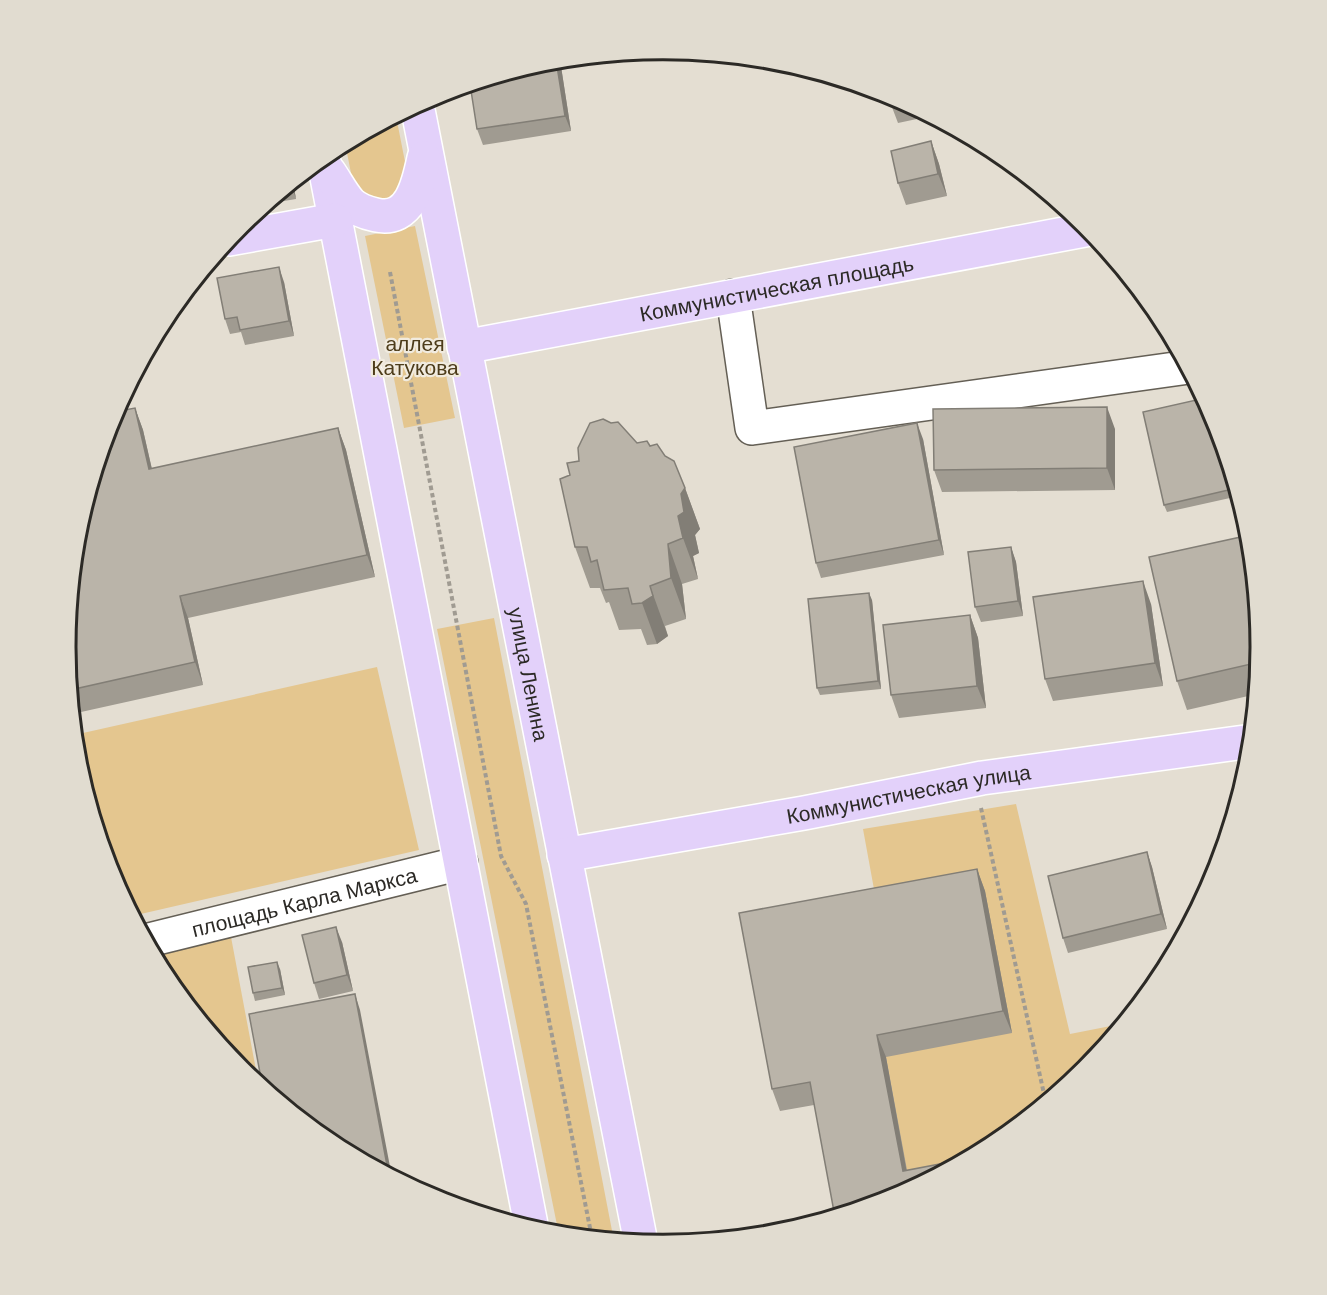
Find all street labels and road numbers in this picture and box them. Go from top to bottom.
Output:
street label: Коммунистическая площадь [638,251,915,325]
street label: улица Ленина [505,605,553,743]
street label: Коммунистическая улица [785,760,1032,827]
street label: площадь Карла Маркса [189,863,419,941]

